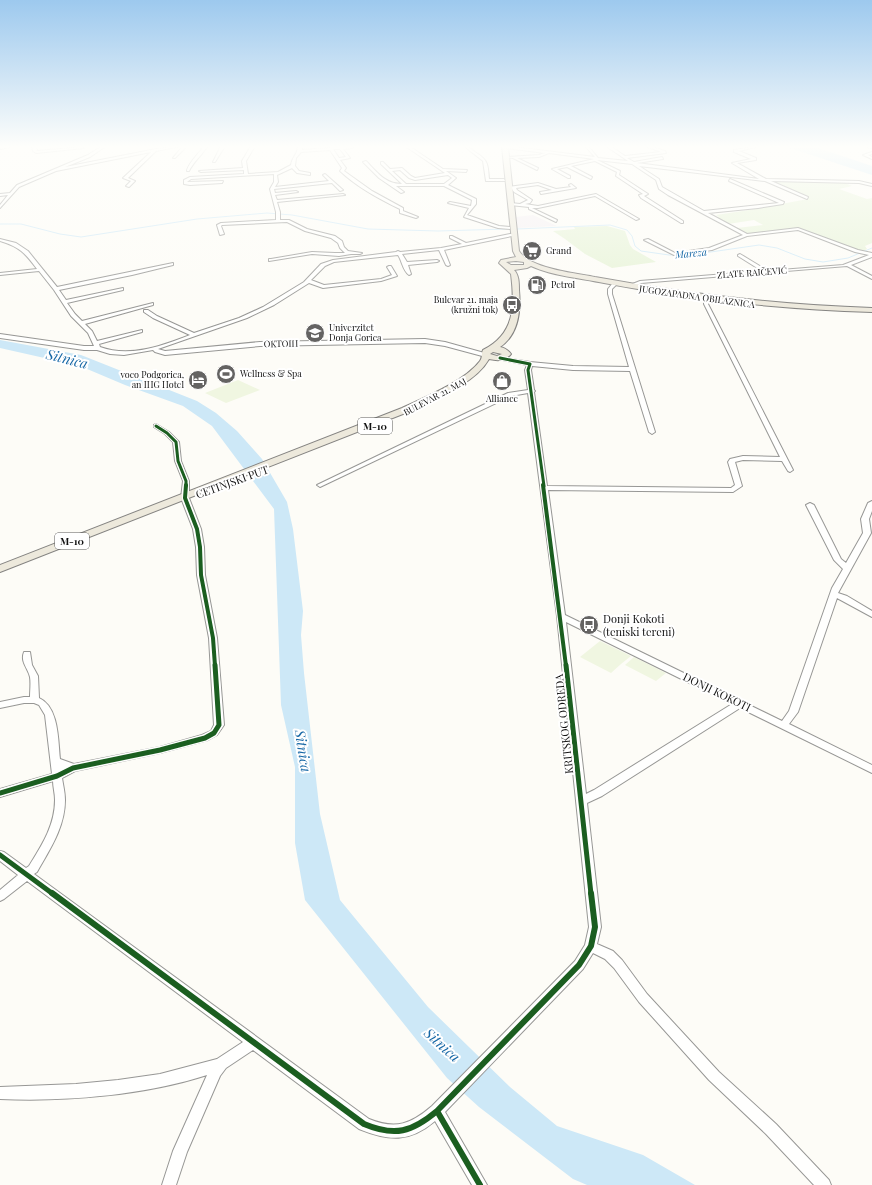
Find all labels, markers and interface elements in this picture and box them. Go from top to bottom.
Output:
supermarket icon: Grand [521,240,543,262]
place label: Grand [546,244,572,256]
water label: Mareza [674,245,707,261]
street label: ZLATE RAIČEVIĆ [717,264,787,280]
fuel station icon: Petrol [526,274,548,296]
place label: Petrol [551,278,576,290]
street label: JUGOZAPADNA OBILAZNICA [638,282,756,310]
place label: Bulevar 21. maja (kružni tok) [434,293,499,315]
bus stop icon: Bulevar 21. maja (kružni tok) [501,294,523,316]
place label: Univerzitet Donja Gorica [329,321,382,343]
school or university icon: Univerzitet Donja Gorica [304,322,326,344]
street label: OKTOIH [264,337,299,349]
water label: Sitnica [43,344,90,373]
sports icon: Wellness & Spa [215,363,237,385]
place label: Wellness & Spa [239,367,302,379]
place label: voco Podgorica, an IHG Hotel [119,368,184,390]
hotel icon: voco Podgorica, an IHG Hotel [187,369,209,391]
shop icon: Alliance [491,370,513,392]
street label: BULEVAR 21. MAJ [401,374,468,418]
place label: Alliance [485,392,519,404]
road number: M-10 [358,418,392,434]
street label: CETINJSKI PUT [193,461,271,502]
road number: M-10 [55,533,89,549]
place label: Donji Kokoti (teniski tereni) [603,611,675,639]
bus stop icon: Donji Kokoti (teniski tereni) [578,614,600,636]
street label: DONJI KOKOTI [681,669,754,715]
street label: KRITSKOG ODREDA [551,673,576,775]
water label: Sitnica [291,728,316,773]
water label: Sitnica [419,1023,464,1066]

